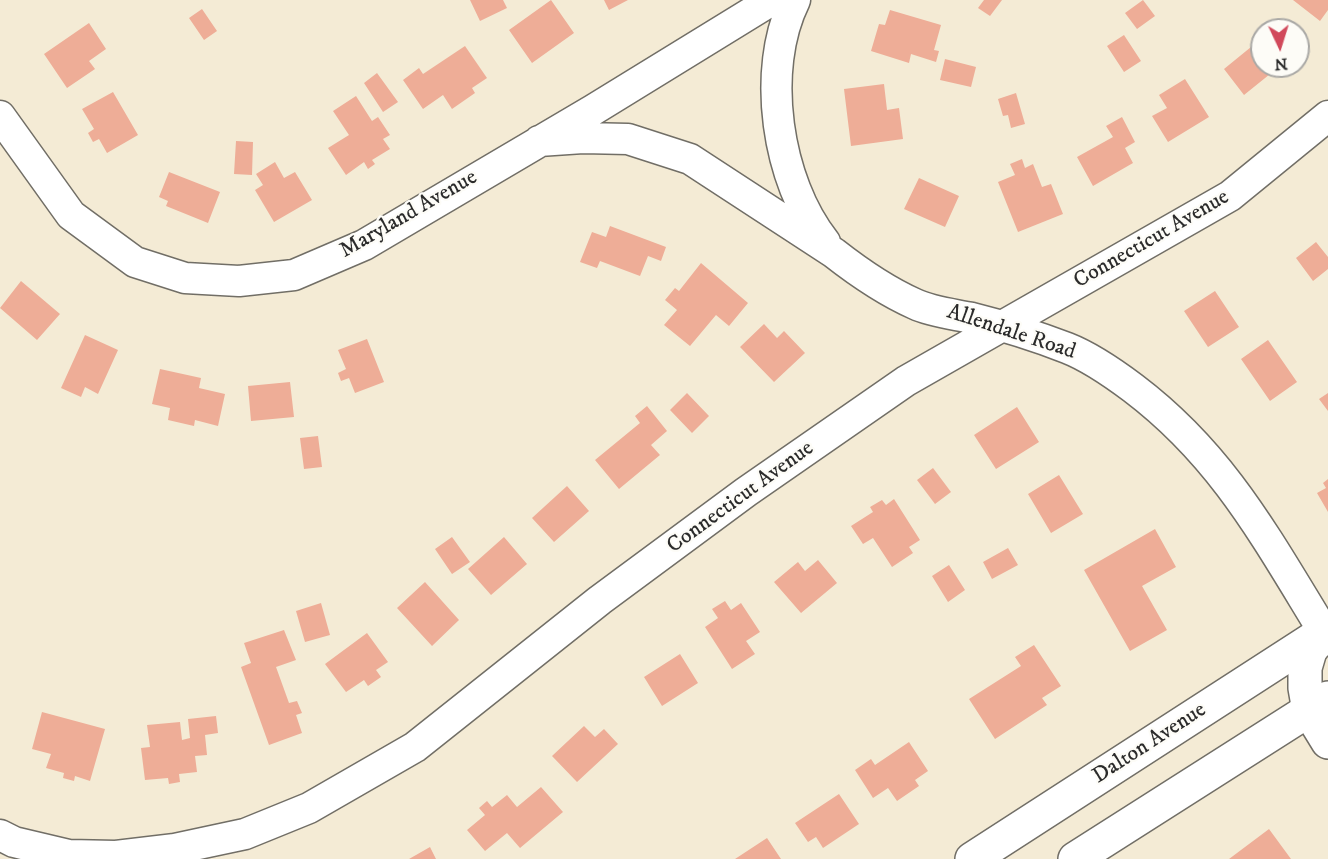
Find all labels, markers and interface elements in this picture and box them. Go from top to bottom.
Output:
north arrow [1250,18,1310,78]
text: N [1274,54,1288,74]
street label: Maryland Avenue [336,165,482,265]
street label: Connecticut Avenue [1070,185,1234,295]
street label: Allendale Road [943,300,1079,366]
street label: Connecticut Avenue [663,436,819,560]
street label: Dalton Avenue [1088,698,1212,790]

